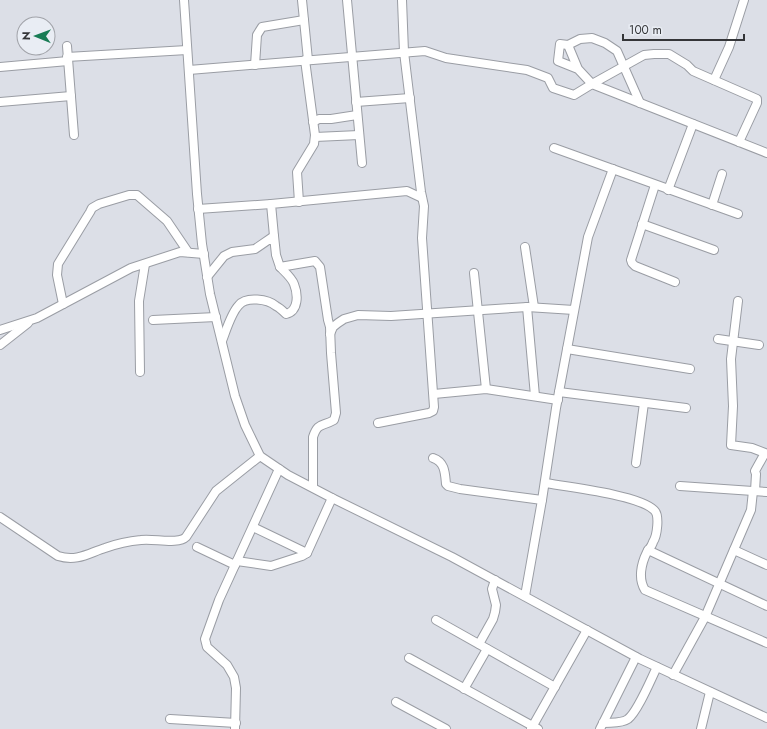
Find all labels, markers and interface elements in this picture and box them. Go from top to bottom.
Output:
north arrow [16,16,56,56]
scale bar [623,16,744,42]
text: 100 m [629,21,662,39]
text: N [18,31,34,40]

